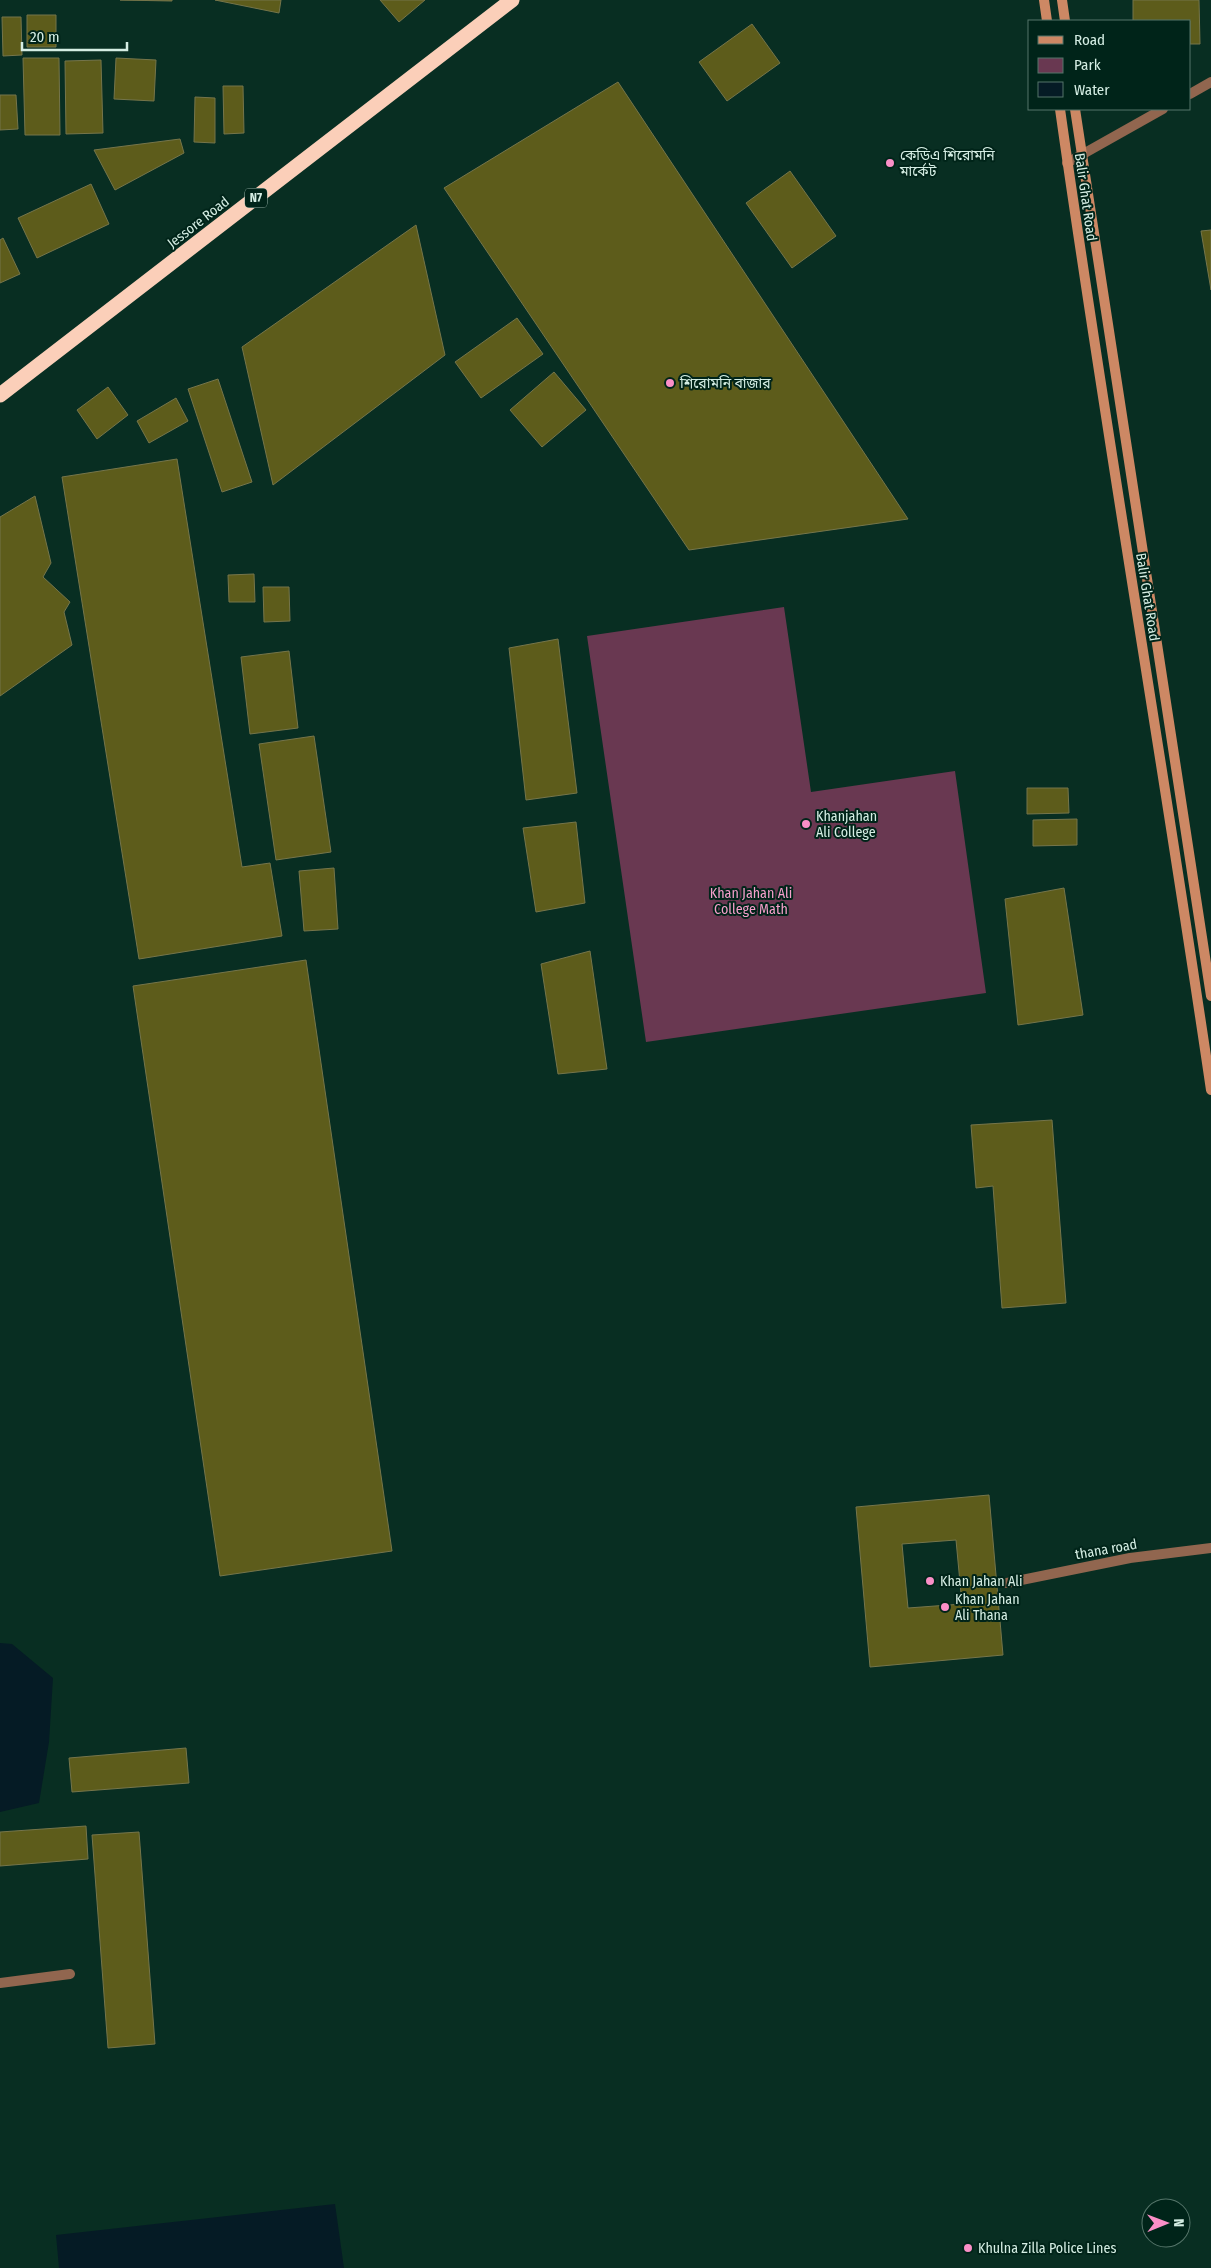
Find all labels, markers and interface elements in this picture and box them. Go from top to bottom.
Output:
scale bar [22,20,128,52]
legend [1028,20,1191,110]
text: 20 m [30,28,60,46]
text: Road [1074,31,1105,49]
text: Park [1074,56,1101,74]
text: Water [1074,81,1110,99]
place label: কেডিএ শিরোমনি মার্কেট [899,147,995,180]
street label: Balir Ghat Road [1071,152,1100,242]
marker: কেডিএ শিরোমনি মার্কেট [884,157,896,169]
road number: N7 [245,188,267,208]
street label: Jessore Road [164,193,233,252]
place label: শিরোমনি বাজার [679,375,771,392]
marker: শিরোমনি বাজার [664,377,676,389]
street label: Balir Ghat Road [1132,552,1163,642]
place label: Khanjahan Ali College [816,808,877,841]
marker: Khanjahan Ali College [800,818,812,830]
park label: Khan Jahan Ali College Math [710,885,792,918]
street label: thana road [1074,1536,1138,1563]
place label: Khan Jahan Ali [940,1573,1023,1590]
marker: Khan Jahan Ali [924,1575,936,1587]
place label: Khan Jahan Ali Thana [955,1591,1020,1624]
marker: Khan Jahan Ali Thana [939,1601,951,1613]
north arrow [1141,2198,1191,2248]
text: N [1170,2218,1187,2227]
place label: Khulna Zilla Police Lines [978,2240,1116,2257]
marker: Khulna Zilla Police Lines [962,2242,974,2254]

